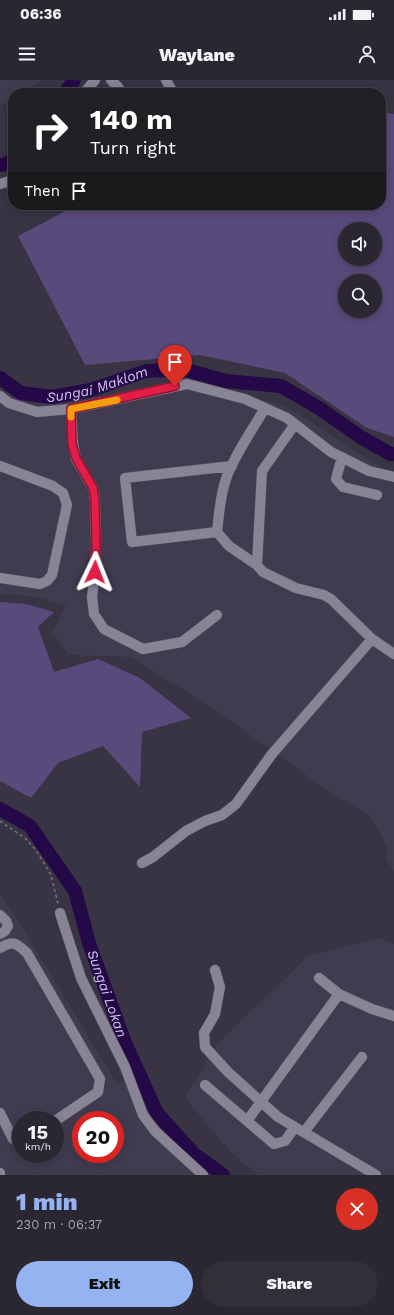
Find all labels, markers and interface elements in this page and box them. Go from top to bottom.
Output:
text: 06:36 [20,5,62,23]
icon: menu [16,43,38,65]
icon: person [356,43,378,65]
text: Waylane [159,44,235,65]
text: 140 m [90,103,173,136]
icon: right [24,104,76,156]
text: Turn right [90,137,176,158]
icon: arrive [68,180,90,202]
text: Then [24,182,60,200]
map controls [338,222,382,318]
button: sound [338,222,382,266]
button: search [338,274,382,318]
pin [158,345,192,386]
icon: arrive [164,351,186,373]
water label: Sungai Maklom [46,363,150,405]
position arrow [74,551,116,593]
water label: Sungai Lokan [84,948,130,1039]
speed limit sign: 20 [72,1111,124,1163]
text: 15 [28,1120,48,1144]
text: km/h [25,1141,51,1152]
text: 1 min [16,1188,78,1216]
button: close [336,1188,378,1230]
text: 230 m · 06:37 [16,1217,102,1232]
button: Exit [16,1261,193,1307]
button: Share [201,1261,378,1307]

